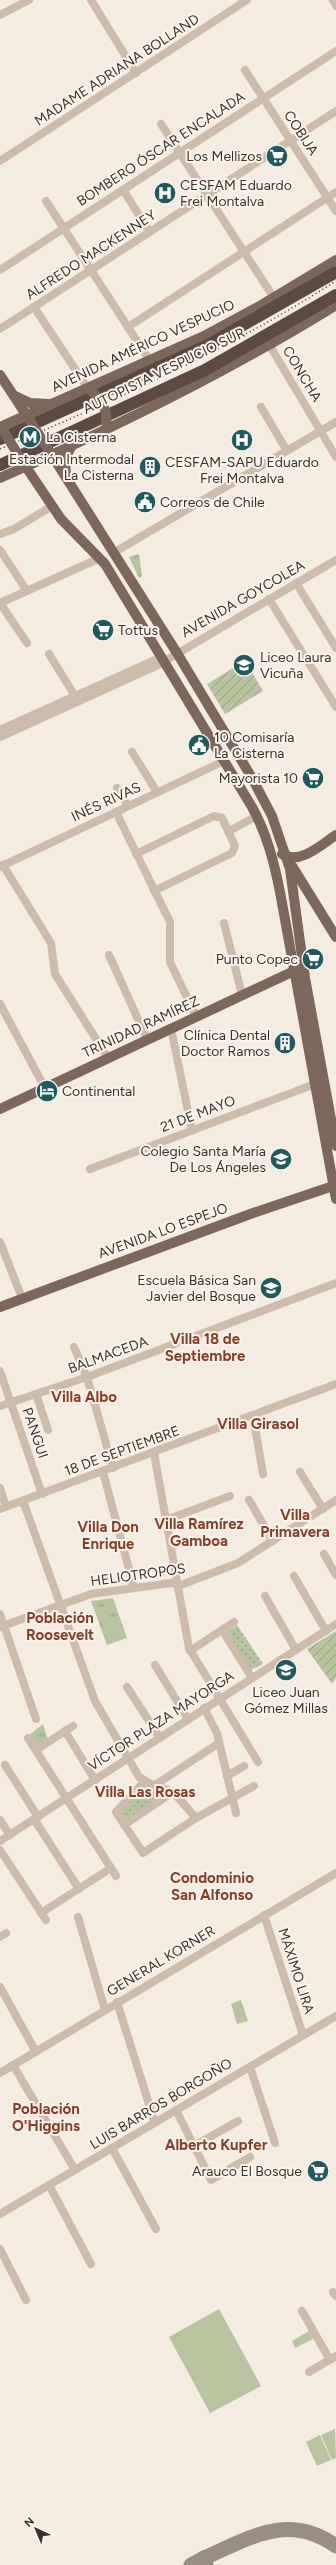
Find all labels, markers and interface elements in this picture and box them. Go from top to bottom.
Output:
street label: MADAME ADRIANA BOLLAND [31,10,203,130]
street label: BOMBERO ÓSCAR ENCALADA [74,88,249,210]
street label: COBIJA [280,107,322,159]
supermarket icon: Los Mellizos [264,143,290,169]
place label: Los Mellizos [186,148,262,165]
place label: CESFAM Eduardo Frei Montalva [180,177,292,210]
hospital icon: CESFAM Eduardo Frei Montalva [152,180,178,206]
street label: ALFREDO MACKENNEY [23,206,160,303]
street label: AVENIDA AMÉRICO VESPUCIO [49,296,237,396]
street label: AUTOPISTA VESPUCIO SUR [80,324,248,418]
street label: CONCHA [279,343,325,405]
metro station icon: La Cisterna [17,424,43,450]
hospital icon: CESFAM-SAPU Eduardo Frei Montalva [229,427,255,453]
place label: La Cisterna [46,429,116,446]
place label: Estación Intermodal La Cisterna [9,451,134,484]
building icon: Estación Intermodal La Cisterna [137,454,163,480]
place label: CESFAM-SAPU Eduardo Frei Montalva [165,454,319,487]
public building icon: Correos de Chile [132,489,158,515]
place label: Correos de Chile [160,494,265,511]
street label: AVENIDA GOYCOLEA [178,556,308,641]
supermarket icon: Tottus [90,617,116,643]
place label: Tottus [118,622,158,639]
place label: Liceo Laura Vicuña [260,649,331,682]
school or university icon: Liceo Laura Vicuña [231,652,257,678]
place label: 10 Comisaría La Cisterna [214,729,294,762]
public building icon: 10 Comisaría La Cisterna [186,732,212,758]
supermarket icon: Mayorista 10 [300,765,326,791]
place label: Mayorista 10 [219,770,298,787]
street label: INÉS RIVAS [69,779,143,825]
supermarket icon: Punto Copec [300,946,326,972]
place label: Punto Copec [216,951,298,968]
street label: TRINIDAD RAMÍREZ [80,992,202,1062]
place label: Clínica Dental Doctor Ramos [181,1027,270,1060]
building icon: Clínica Dental Doctor Ramos [272,1030,298,1056]
hotel icon: Continental [34,1078,60,1104]
place label: Continental [62,1083,135,1100]
street label: 21 DE MAYO [158,1092,238,1136]
place label: Colegio Santa María De Los Ángeles [141,1143,266,1176]
school or university icon: Colegio Santa María De Los Ángeles [268,1146,294,1172]
street label: AVENIDA LO ESPEJO [96,1200,230,1262]
place label: Escuela Básica San Javier del Bosque [137,1272,256,1305]
school or university icon: Escuela Básica San Javier del Bosque [258,1275,284,1301]
district label: Villa 18 de Septiembre [165,1330,246,1365]
street label: BALMACEDA [66,1333,151,1377]
district label: Villa Albo [51,1388,117,1406]
street label: PANGUI [18,1405,52,1461]
district label: Villa Girasol [217,1415,299,1433]
street label: 18 DE SEPTIEMBRE [62,1422,182,1480]
district label: Villa Primavera [260,1506,330,1541]
district label: Villa Ramírez Gamboa [154,1515,244,1550]
district label: Villa Don Enrique [77,1518,139,1553]
street label: HELIOTROPOS [90,1560,186,1590]
district label: Población Roosevelt [26,1609,94,1644]
school or university icon: Liceo Juan Gómez Millas [273,1657,299,1683]
street label: VÍCTOR PLAZA MAYORGA [85,1667,238,1775]
place label: Liceo Juan Gómez Millas [244,1684,328,1717]
district label: Villa Las Rosas [95,1783,195,1801]
district label: Condominio San Alfonso [170,1869,254,1904]
street label: GENERAL KORNER [104,1922,218,2000]
street label: MÁXIMO LIRA [274,1926,318,2017]
street label: LUIS BARROS BORGOÑO [87,2055,235,2153]
district label: Población O'Higgins [12,2100,80,2135]
district label: Alberto Kupfer [165,2136,268,2154]
supermarket icon: Arauco El Bosque [305,2158,331,2184]
place label: Arauco El Bosque [192,2163,302,2180]
north arrow [16,2509,56,2549]
text: N [22,2515,37,2530]

